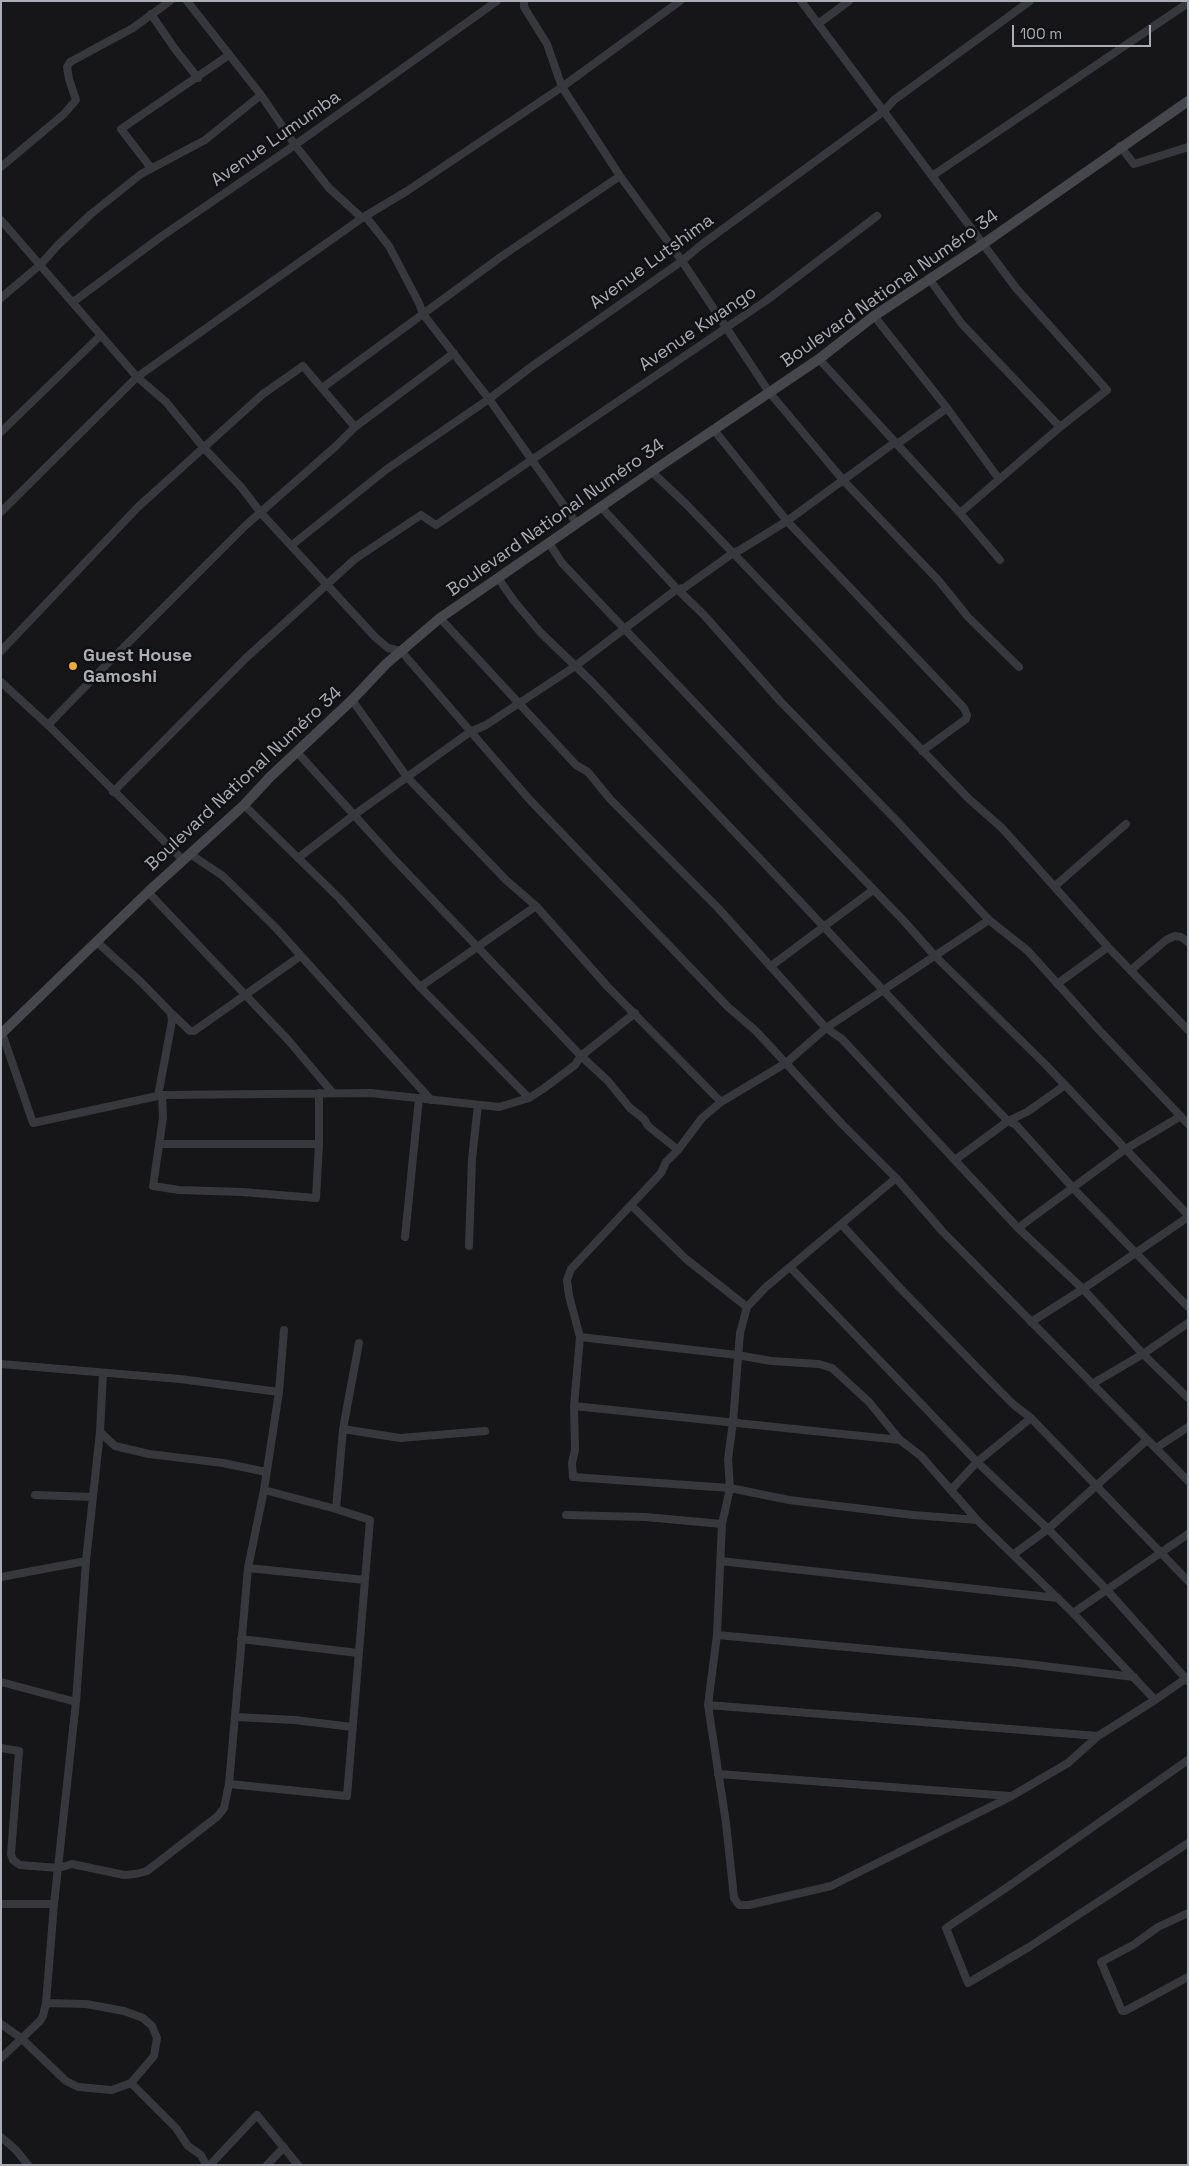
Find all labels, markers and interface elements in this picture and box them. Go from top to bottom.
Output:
scale bar [1014,15,1153,47]
text: 100 m [1020,24,1062,43]
street label: Avenue Lumumba [207,86,345,192]
street label: Boulevard National Numéro 34 [777,205,1003,373]
street label: Avenue Lutshima [586,210,718,314]
street label: Avenue Kwango [635,282,761,376]
street label: Boulevard National Numéro 34 [443,434,669,602]
place label: Guest House Gamoshi [83,645,192,688]
marker: Guest House Gamoshi [67,660,79,672]
street label: Boulevard National Numéro 34 [141,682,347,876]

